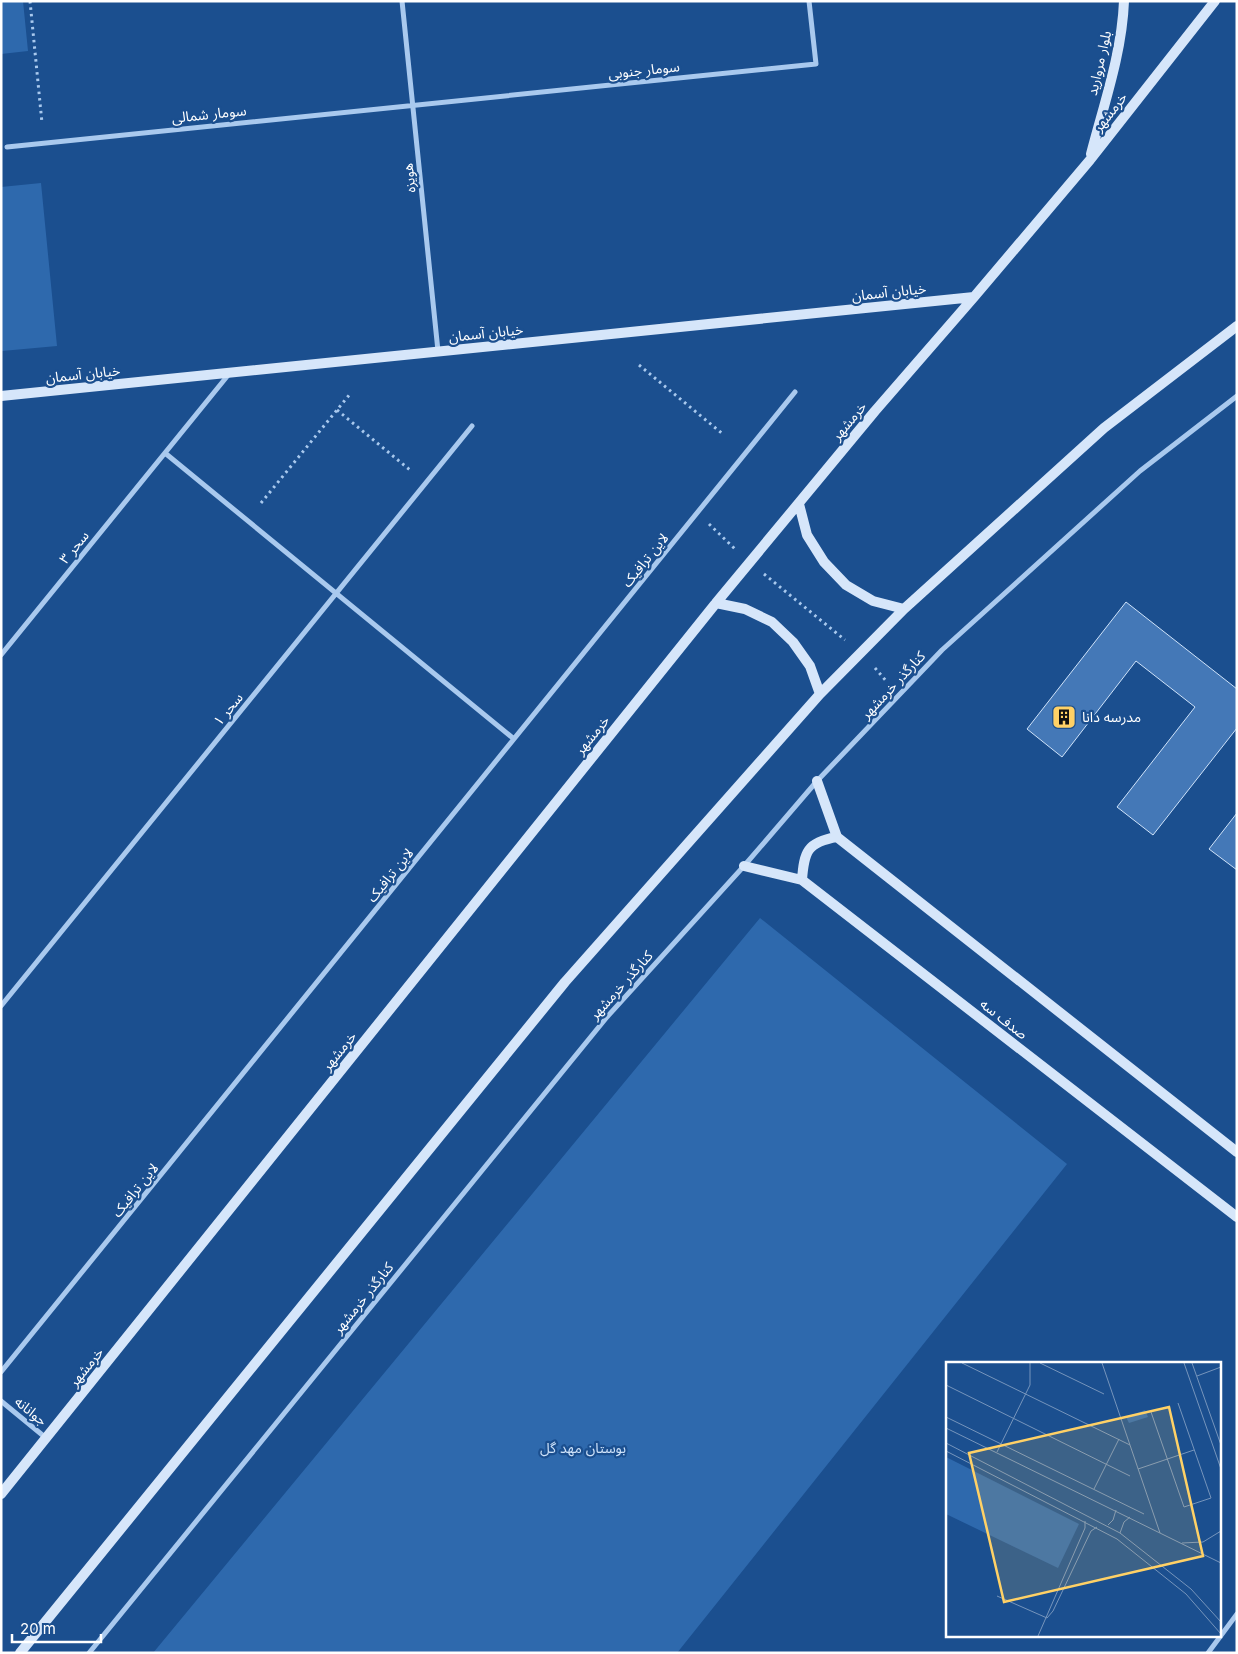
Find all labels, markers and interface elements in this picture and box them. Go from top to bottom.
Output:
street label: بلوار مروارید [1083,29,1115,97]
street label: سومار جنوبی [607,57,681,83]
street label: خرمشهر [1088,89,1131,136]
street label: سومار شمالی [171,101,247,127]
street label: هویزه [399,162,419,194]
street label: خیابان آسمان [851,279,927,305]
street label: خیابان آسمان [448,320,524,346]
street label: خیابان آسمان [45,361,121,387]
street label: خرمشهر [827,398,870,445]
street label: سحر ۳ [55,527,93,567]
street label: لاین ترافیک [618,529,672,591]
street label: کنارگذر خرمشهر [856,647,929,724]
street label: سحر ۱ [209,689,247,729]
building icon: مدرسه دانا [1051,704,1077,730]
place label: مدرسه دانا [1082,708,1141,726]
street label: خرمشهر [570,712,613,759]
street label: لاین ترافیک [363,844,417,906]
street label: کنارگذر خرمشهر [585,947,657,1024]
street label: صدف سه [977,995,1032,1043]
street label: خرمشهر [317,1028,360,1075]
street label: لاین ترافیک [108,1159,162,1221]
street label: کنارگذر خرمشهر [328,1258,397,1338]
street label: خرمشهر [64,1344,107,1391]
inset map [946,1362,1220,1636]
street label: جوانانه [11,1392,51,1430]
park label: بوستان مهد گل [540,1439,626,1457]
scale bar [12,1612,101,1644]
text: 20 m [20,1619,56,1638]

